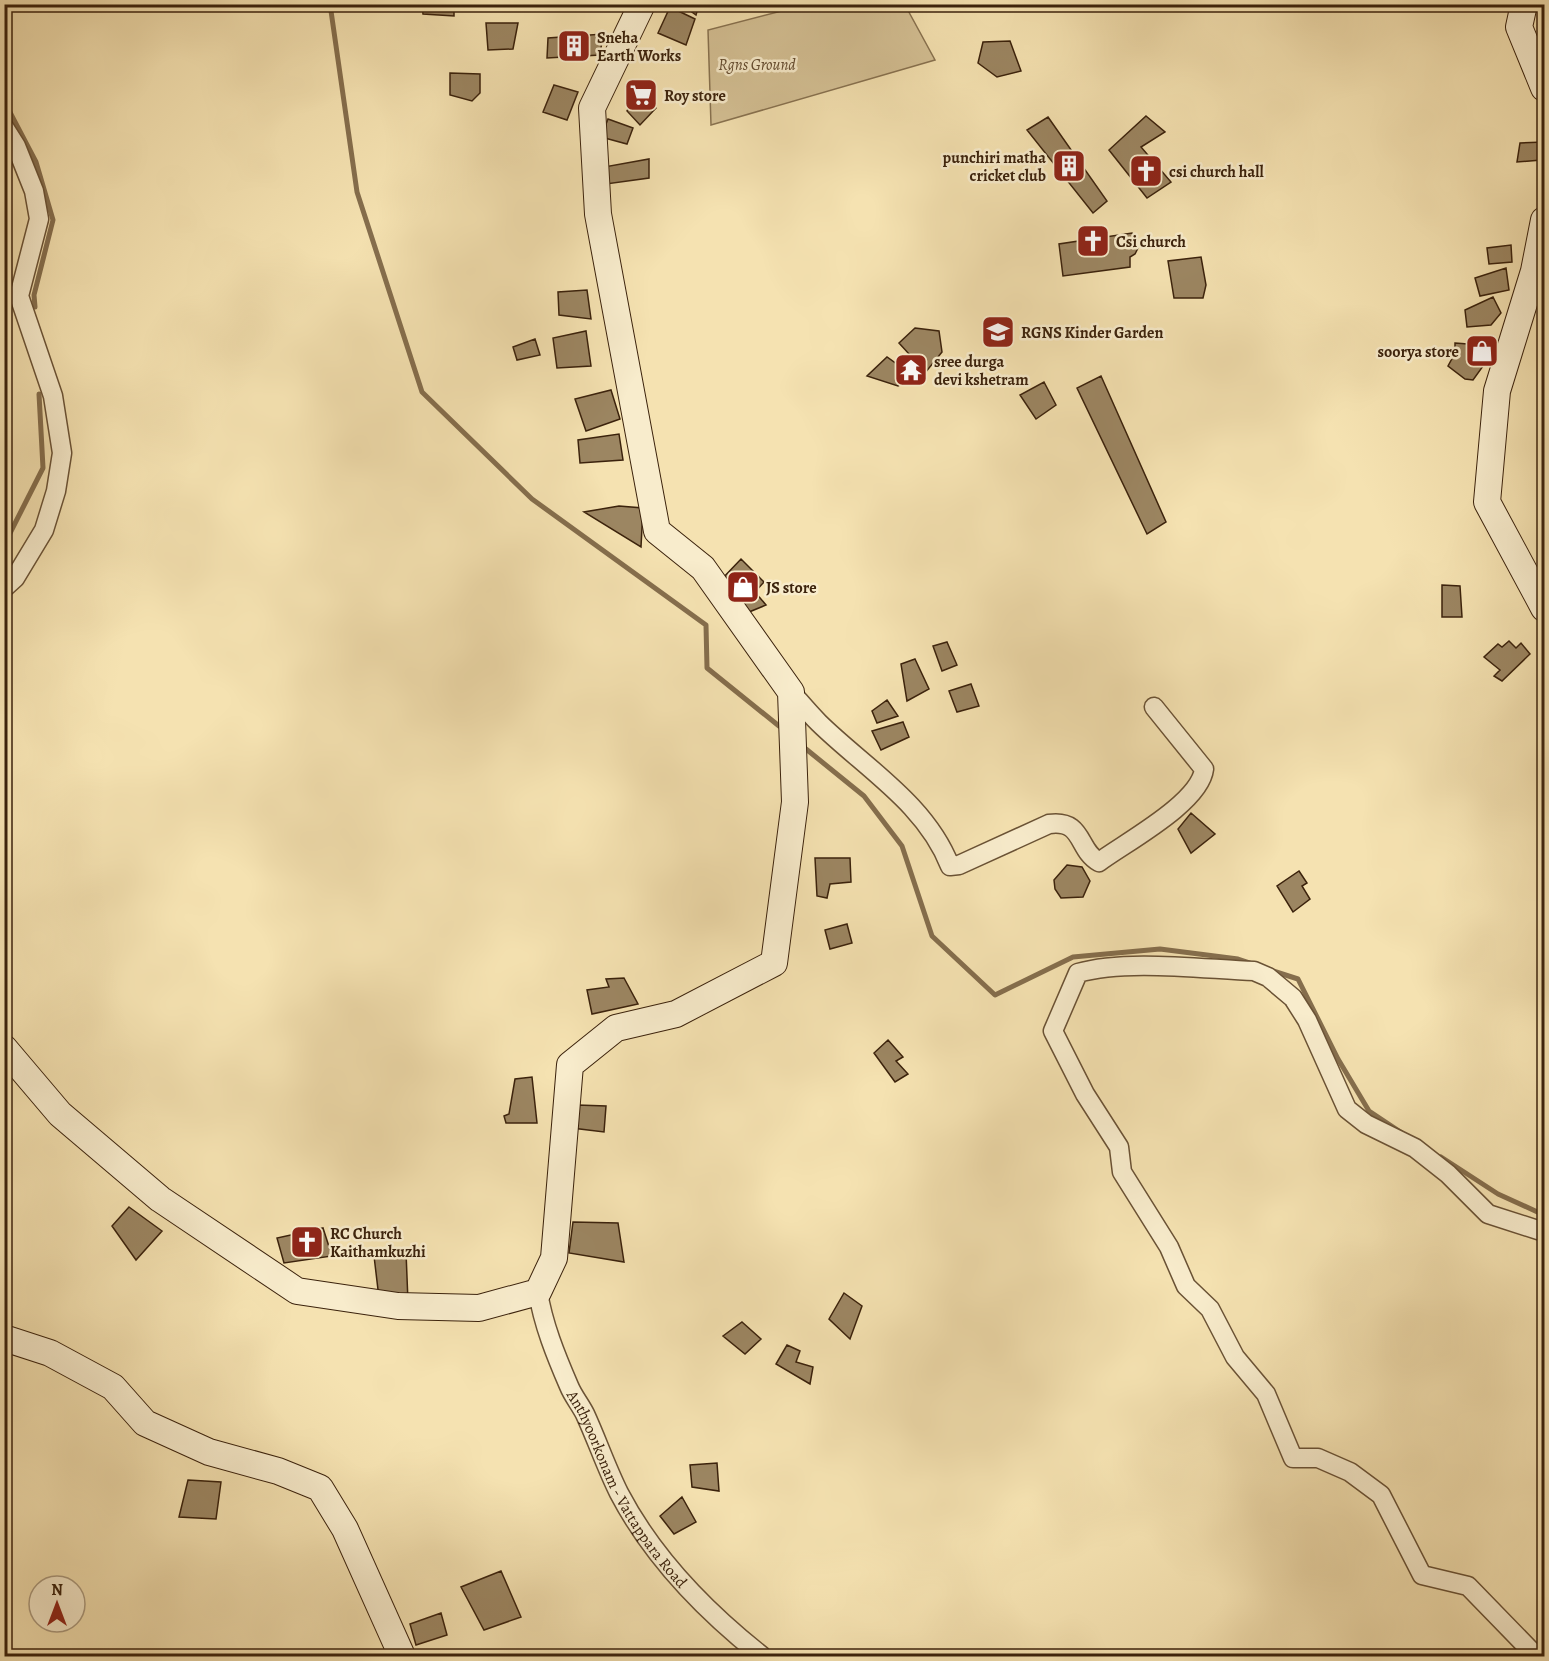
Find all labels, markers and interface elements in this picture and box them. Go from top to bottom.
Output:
place label: Sneha Earth Works [597,27,681,67]
building icon: Sneha Earth Works [556,28,592,64]
park label: Rgns Ground [718,54,796,76]
supermarket icon: Roy store [623,77,659,113]
place label: Roy store [664,85,726,107]
place label: punchiri matha cricket club [943,147,1046,187]
building icon: punchiri matha cricket club [1051,148,1087,184]
church icon: csi church hall [1128,153,1164,189]
place label: csi church hall [1169,161,1264,183]
church icon: Csi church [1075,223,1111,259]
place label: Csi church [1116,231,1186,253]
school or university icon: RGNS Kinder Garden [980,314,1016,350]
place label: RGNS Kinder Garden [1021,322,1164,344]
shop icon: soorya store [1464,333,1500,369]
place label: soorya store [1378,341,1459,363]
place label: sree durga devi kshetram [934,351,1029,391]
temple icon: sree durga devi kshetram [893,352,929,388]
shop icon: JS store [725,569,761,605]
place label: JS store [766,577,817,599]
place label: RC Church Kaithamkuzhi [330,1223,426,1263]
church icon: RC Church Kaithamkuzhi [289,1224,325,1260]
street label: Anthyoorkonam - Vattappara Road [561,1385,692,1593]
north arrow [27,1574,87,1634]
text: N [51,1579,63,1601]

